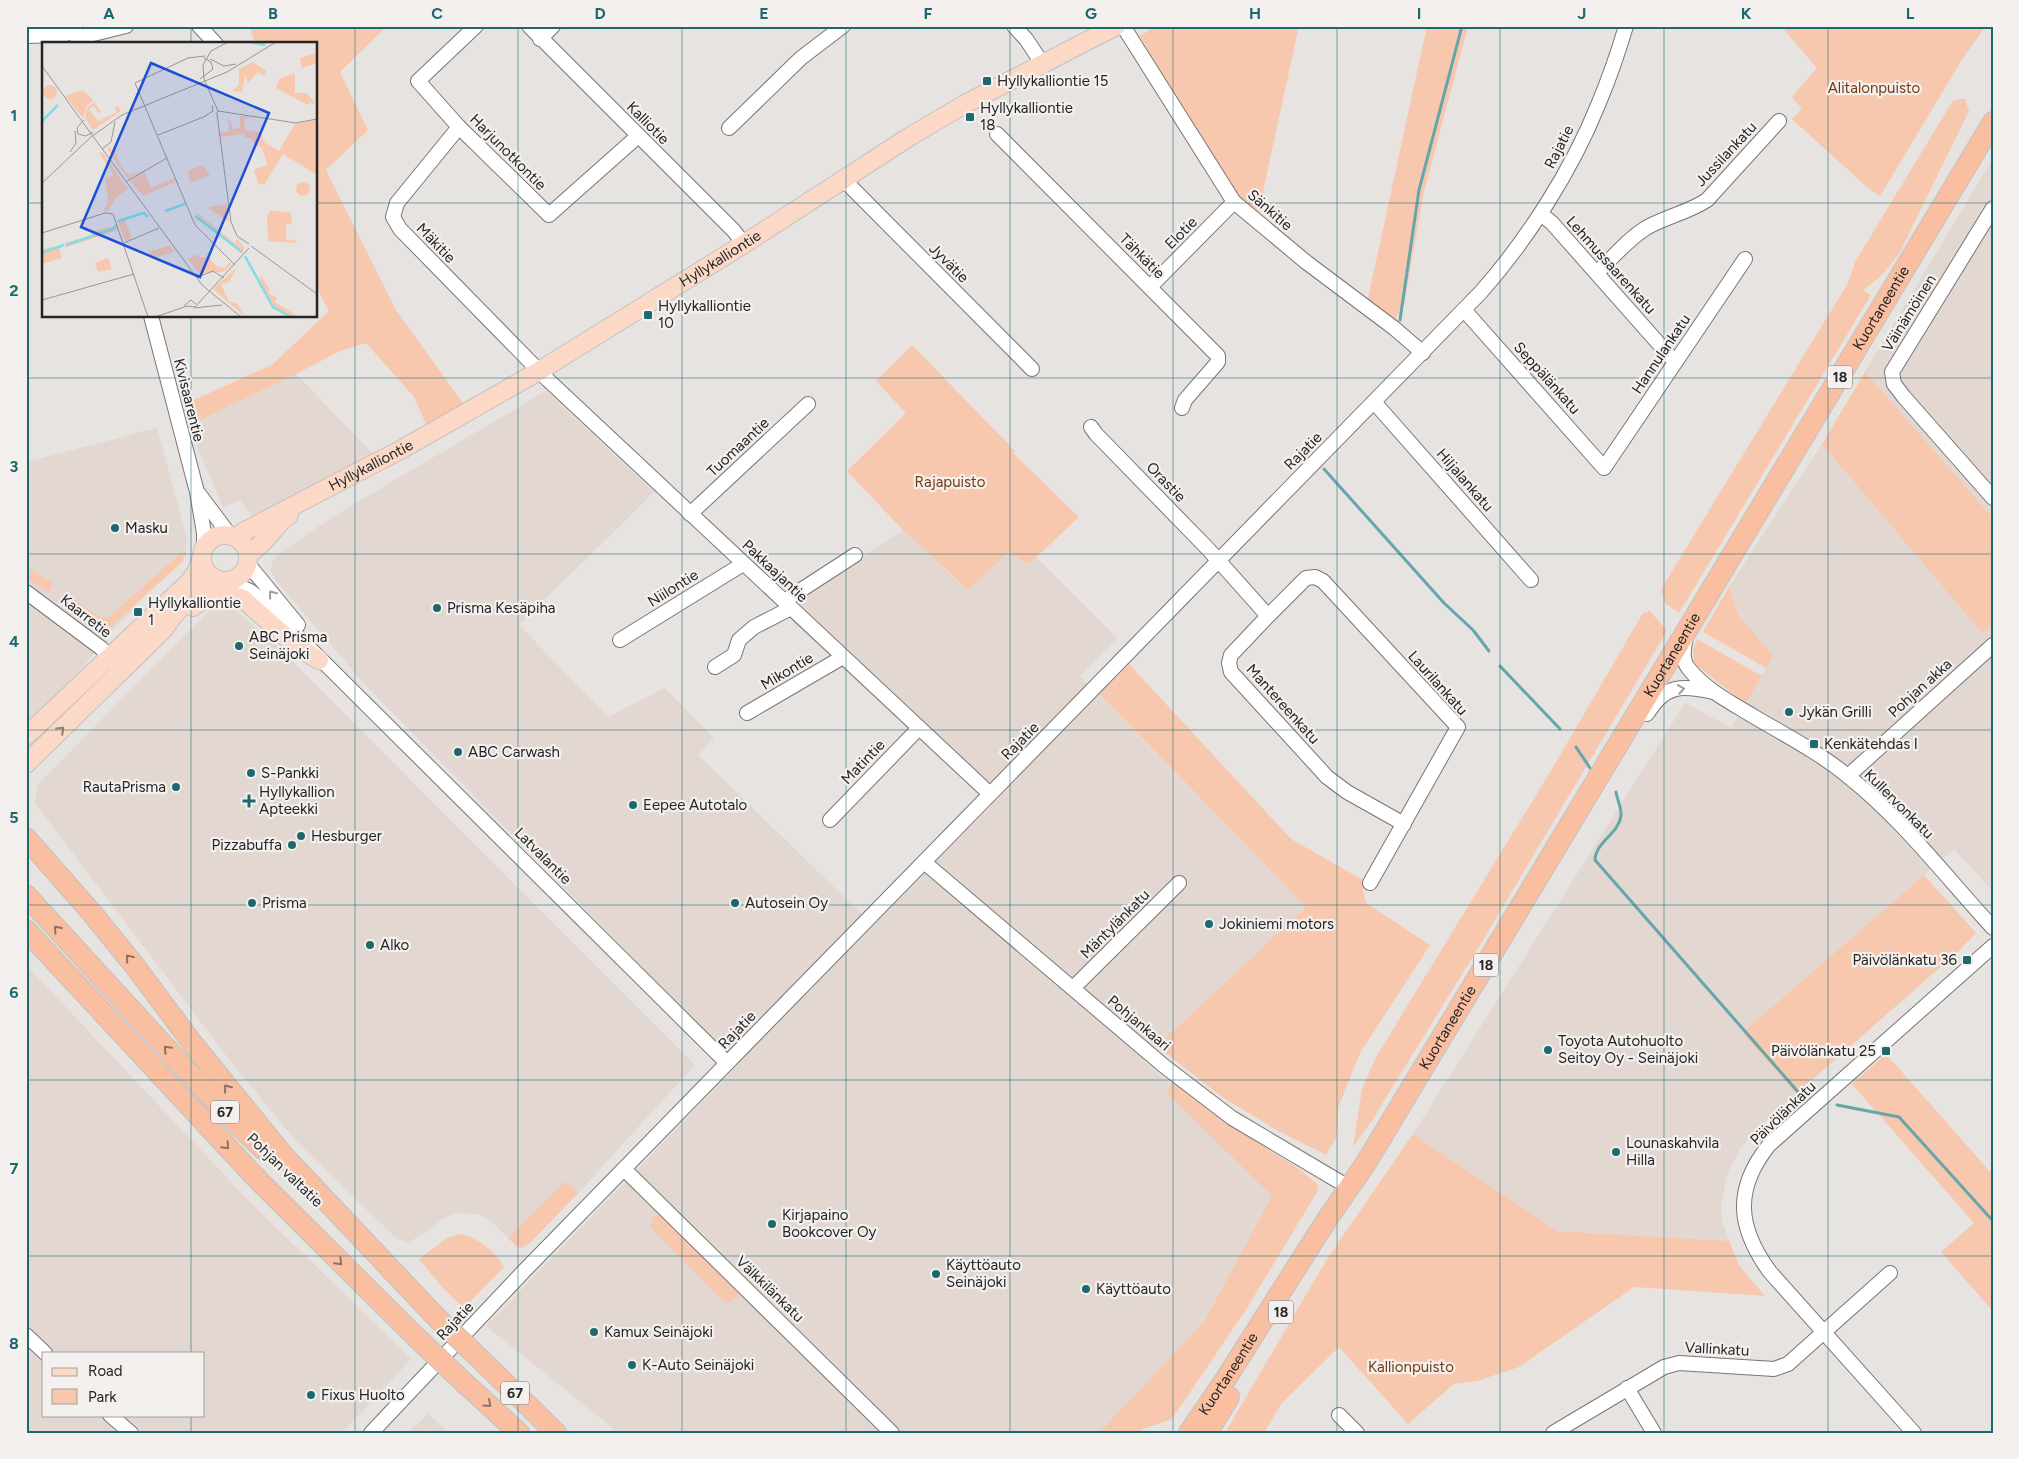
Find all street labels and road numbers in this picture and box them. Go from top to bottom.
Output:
street label: Kalliotie [623,98,673,148]
street label: Harjunotkontie [466,110,550,194]
street label: Jussilankatu [1692,118,1760,190]
street label: Rajatie [1541,122,1577,172]
street label: Sänkitie [1244,186,1296,234]
street label: Lehmussaarenkatu [1562,212,1660,318]
street label: Elotie [1161,213,1201,253]
street label: Mäkitie [413,219,459,267]
street label: Hyllykalliontie [676,226,764,291]
street label: Tähkätie [1116,230,1168,282]
street label: Jyvätie [926,240,972,286]
street label: Kuortaneentie [1849,263,1913,353]
street label: Väinämöinen [1878,271,1940,355]
street label: Hannulankatu [1628,311,1694,397]
street label: Seppälänkatu [1510,338,1584,418]
street label: Kivisaarentie [170,357,208,443]
road number: 18 [1828,366,1852,388]
street label: Tuomaantie [703,414,773,480]
street label: Rajatie [1280,428,1326,474]
street label: Hyllykalliontie [325,436,416,495]
street label: Hiljalankatu [1433,445,1497,515]
street label: Orastie [1143,458,1189,506]
street label: Pakkaajantie [738,536,812,606]
street label: Niilontie [644,565,702,611]
street label: Kaarretie [57,590,115,642]
street label: Kuortaneentie [1640,610,1704,700]
street label: Laurilankatu [1404,647,1472,719]
street label: Mikontie [758,648,816,694]
street label: Pohjan akka [1885,655,1955,721]
street label: Mantereenkatu [1242,660,1324,748]
street label: Rajatie [997,718,1043,764]
street label: Matintie [837,736,889,788]
street label: Kullervonkatu [1861,766,1937,842]
street label: Latvalantie [511,824,575,888]
street label: Mäntylänkatu [1077,886,1153,962]
road number: 18 [1474,954,1498,976]
street label: Kuortaneentie [1415,982,1480,1073]
street label: Pohjankaari [1104,991,1174,1055]
street label: Rajatie [715,1007,759,1053]
street label: Päivölänkatu [1746,1077,1820,1149]
road number: 67 [211,1100,239,1124]
street label: Pohjan valtatie [243,1129,327,1211]
street label: Välkkilänkatu [732,1252,808,1326]
street label: Rajatie [433,1298,477,1344]
road number: 18 [1268,1300,1294,1324]
street label: Kuortaneentie [1195,1329,1262,1419]
street label: Vallinkatu [1684,1338,1750,1360]
road number: 67 [501,1382,529,1405]

